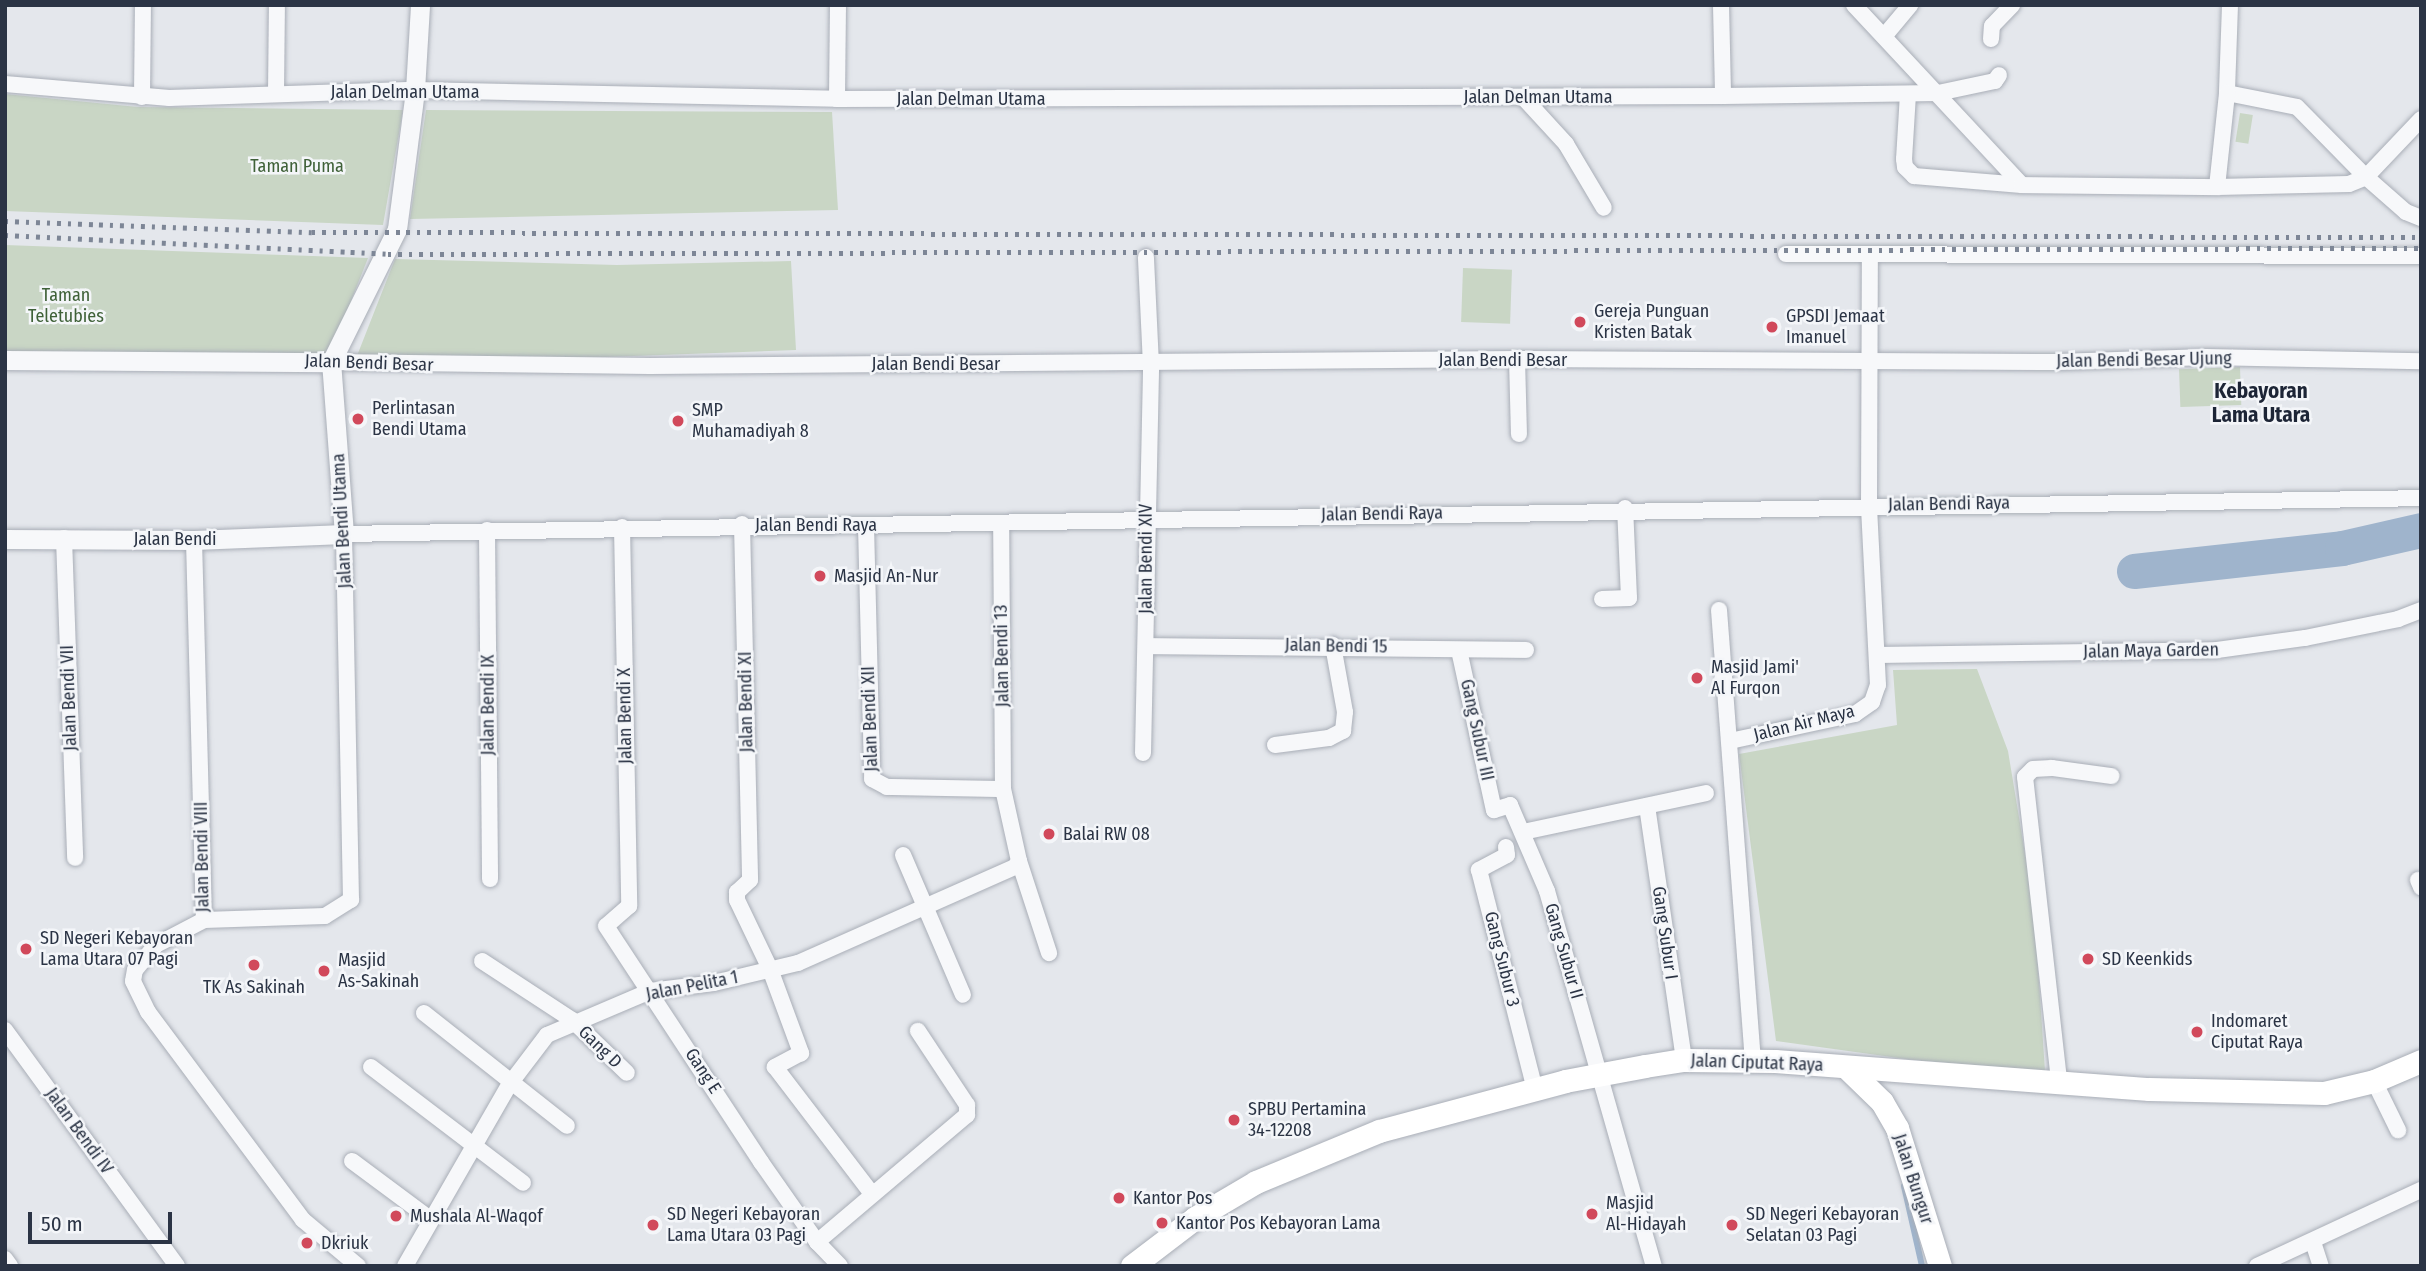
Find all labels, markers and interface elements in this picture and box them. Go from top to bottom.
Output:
street label: Jalan Delman Utama [330,81,480,103]
street label: Jalan Delman Utama [1463,86,1613,108]
street label: Jalan Delman Utama [896,88,1046,110]
park label: Taman Puma [250,155,344,177]
park label: Taman Teletubies [28,285,104,328]
place label: Gereja Punguan Kristen Batak [1594,301,1709,344]
place label: GPSDI Jemaat Imanuel [1786,306,1885,348]
marker: Gereja Punguan Kristen Batak [1572,314,1588,330]
marker: GPSDI Jemaat Imanuel [1764,319,1780,335]
street label: Jalan Bendi Besar Ujung [2056,348,2232,372]
street label: Jalan Bendi Besar [1439,349,1567,371]
street label: Jalan Bendi Besar [304,350,434,376]
street label: Jalan Bendi Besar [872,353,1000,375]
district label: Kebayoran Lama Utara [2212,378,2310,428]
place label: Perlintasan Bendi Utama [372,398,466,440]
place label: SMP Muhamadiyah 8 [692,400,809,442]
marker: Perlintasan Bendi Utama [350,411,366,427]
marker: SMP Muhamadiyah 8 [670,413,686,429]
street label: Jalan Bendi Utama [328,453,356,589]
street label: Jalan Bendi Raya [1888,492,2010,516]
street label: Jalan Bendi Raya [1321,502,1443,526]
street label: Jalan Bendi XIV [1135,504,1157,614]
street label: Jalan Bendi Raya [755,514,877,536]
street label: Jalan Bendi [133,528,217,550]
place label: Masjid An-Nur [834,565,938,587]
marker: Masjid An-Nur [812,568,828,584]
street label: Jalan Bendi 13 [990,605,1014,707]
street label: Jalan Bendi 15 [1284,634,1388,658]
street label: Jalan Maya Garden [2083,639,2219,663]
street label: Jalan Bendi VII [56,645,82,751]
street label: Jalan Bendi XI [734,651,758,753]
street label: Jalan Bendi IX [477,655,499,755]
place label: Masjid Jami' Al Furqon [1711,657,1799,700]
street label: Jalan Bendi XII [857,666,883,772]
street label: Jalan Bendi X [613,668,637,764]
marker: Masjid Jami' Al Furqon [1689,670,1705,686]
street label: Gang Subur III [1456,677,1498,783]
street label: Jalan Air Maya [1751,700,1857,746]
street label: Jalan Bendi VIII [190,801,214,913]
place label: Balai RW 08 [1063,823,1150,845]
marker: Balai RW 08 [1041,826,1057,842]
street label: Gang Subur I [1648,885,1682,981]
street label: Gang Subur II [1540,901,1588,1001]
street label: Gang Subur 3 [1480,909,1524,1009]
place label: SD Negeri Kebayoran Lama Utara 07 Pagi [40,928,193,970]
marker: SD Negeri Kebayoran Lama Utara 07 Pagi [18,941,34,957]
place label: SD Keenkids [2102,948,2192,970]
place label: Masjid As-Sakinah [338,950,419,992]
marker: SD Keenkids [2080,951,2096,967]
marker: TK As Sakinah [246,957,262,973]
marker: Masjid As-Sakinah [316,963,332,979]
street label: Jalan Pelita 1 [644,966,740,1006]
place label: TK As Sakinah [203,976,305,998]
place label: Indomaret Ciputat Raya [2211,1011,2303,1054]
street label: Gang D [574,1021,626,1073]
marker: Indomaret Ciputat Raya [2189,1024,2205,1040]
street label: Gang E [680,1044,726,1098]
street label: Jalan Ciputat Raya [1690,1050,1824,1076]
street label: Jalan Bendi IV [41,1084,117,1178]
place label: SPBU Pertamina 34-12208 [1248,1099,1366,1142]
marker: SPBU Pertamina 34-12208 [1226,1112,1242,1128]
street label: Jalan Bungur [1888,1131,1938,1227]
place label: Kantor Pos [1133,1187,1212,1209]
marker: Kantor Pos [1111,1190,1127,1206]
place label: Masjid Al-Hidayah [1606,1193,1686,1236]
scale bar [32,1198,175,1242]
place label: SD Negeri Kebayoran Lama Utara 03 Pagi [667,1204,820,1246]
place label: SD Negeri Kebayoran Selatan 03 Pagi [1746,1204,1899,1246]
place label: Mushala Al-Waqof [410,1205,543,1227]
marker: Masjid Al-Hidayah [1584,1206,1600,1222]
marker: Mushala Al-Waqof [388,1208,404,1224]
text: 50 m [41,1211,83,1237]
place label: Kantor Pos Kebayoran Lama [1176,1212,1381,1234]
marker: Kantor Pos Kebayoran Lama [1154,1215,1170,1231]
marker: SD Negeri Kebayoran Lama Utara 03 Pagi [645,1217,661,1233]
marker: SD Negeri Kebayoran Selatan 03 Pagi [1724,1217,1740,1233]
place label: Dkriuk [321,1232,368,1254]
marker: Dkriuk [299,1235,315,1251]

